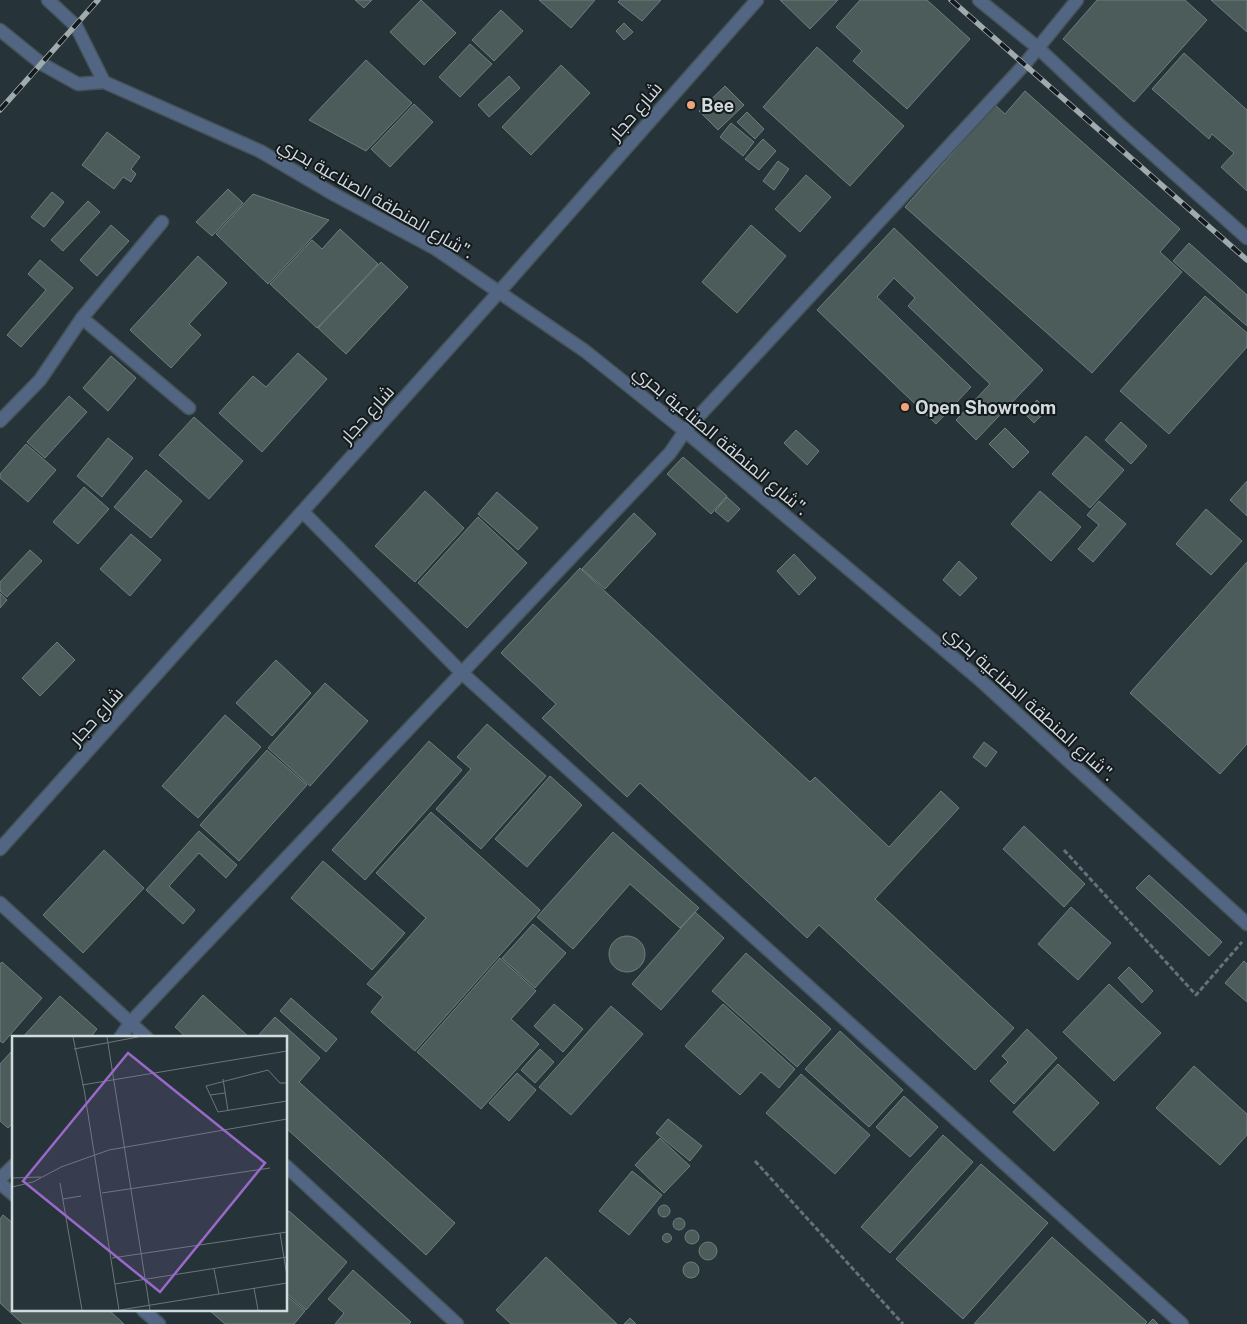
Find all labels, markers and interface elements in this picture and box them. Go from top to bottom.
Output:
street label: شارع حجار [603,78,667,146]
place label: Bee [701,95,734,116]
marker: Bee [685,99,697,111]
street label: شارع المنطقة الصناعية بحري". [273,134,477,266]
street label: شارع المنطقة الصناعية بحري". [627,361,813,522]
street label: شارع حجار [335,381,400,449]
place label: Open Showroom [915,397,1056,418]
marker: Open Showroom [899,401,911,413]
street label: شارع المنطقة الصناعية بحري". [938,621,1119,788]
street label: شارع حجار [64,683,129,751]
inset map [12,1036,288,1312]

